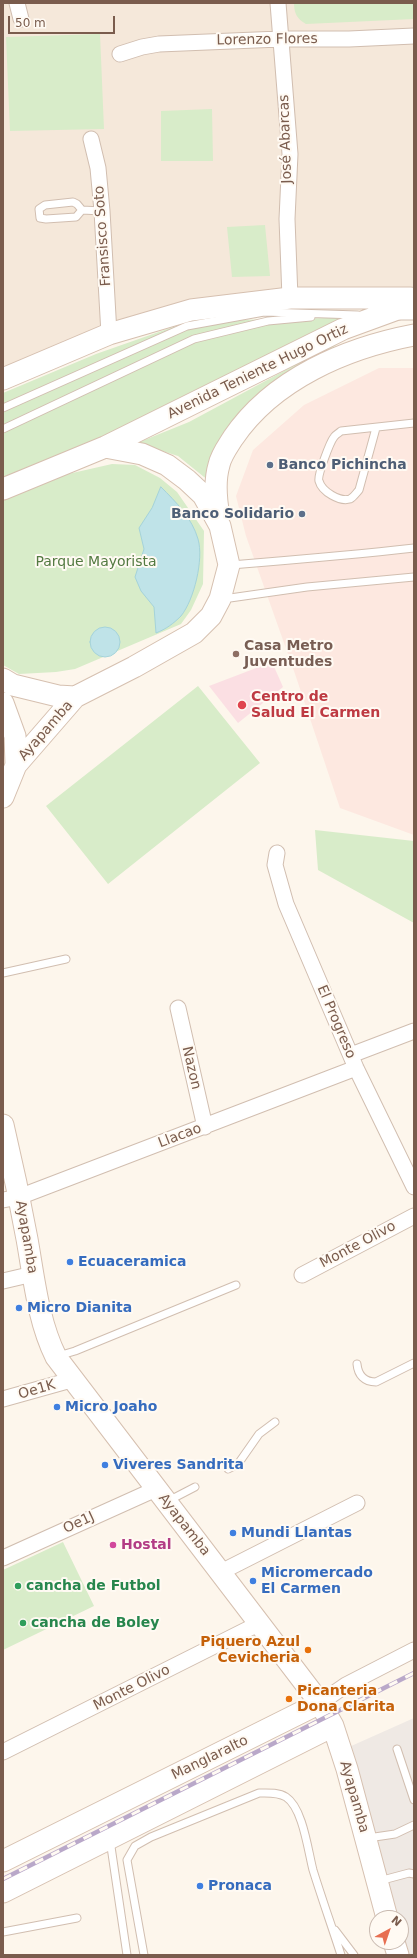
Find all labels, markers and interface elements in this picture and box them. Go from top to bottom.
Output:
scale bar [10,8,117,34]
text: 50 m [15,16,46,30]
street label: Lorenzo Flores [216,31,318,49]
street label: José Abarcas [276,94,296,184]
street label: Fransisco Soto [91,185,115,287]
street label: Avenida Teniente Hugo Ortiz [165,321,351,423]
place label: Banco Pichincha [278,457,407,473]
marker: Banco Pichincha [265,460,275,470]
place label: Banco Solidario [171,506,294,522]
marker: Banco Solidario [297,509,307,519]
park label: Parque Mayorista [35,554,157,570]
place label: Casa Metro Juventudes [244,638,333,670]
marker: Casa Metro Juventudes [231,649,241,659]
place label: Centro de Salud El Carmen [251,689,380,722]
street label: Ayapamba [15,698,77,764]
marker: Centro de Salud El Carmen [236,699,248,711]
street label: El Progreso [313,983,359,1061]
street label: Nazon [178,1045,204,1091]
street label: Llacao [156,1120,204,1152]
street label: Ayapamba [11,1199,41,1275]
street label: Monte Olivo [317,1218,399,1272]
place label: Ecuaceramica [78,1254,187,1270]
marker: Ecuaceramica [65,1257,75,1267]
place label: Micro Dianita [27,1300,132,1316]
marker: Micro Dianita [14,1303,24,1313]
street label: Oe1K [17,1377,57,1403]
place label: Micro Joaho [65,1399,157,1415]
marker: Micro Joaho [52,1402,62,1412]
place label: Viveres Sandrita [113,1457,244,1473]
marker: Viveres Sandrita [100,1460,110,1470]
street label: Ayapamba [155,1491,213,1559]
street label: Oe1J [61,1508,97,1538]
place label: Mundi Llantas [241,1525,352,1541]
marker: Mundi Llantas [228,1528,238,1538]
place label: Hostal [121,1537,172,1553]
marker: Hostal [108,1540,118,1550]
place label: Micromercado El Carmen [261,1565,373,1598]
marker: Micromercado El Carmen [248,1576,258,1586]
place label: cancha de Futbol [26,1578,161,1594]
marker: cancha de Futbol [13,1581,23,1591]
place label: cancha de Boley [31,1615,159,1631]
marker: cancha de Boley [18,1618,28,1628]
place label: Piquero Azul Cevicheria [200,1634,300,1666]
marker: Piquero Azul Cevicheria [303,1645,313,1655]
street label: Monte Olivo [91,1662,173,1714]
place label: Picanteria Dona Clarita [297,1683,395,1716]
marker: Picanteria Dona Clarita [284,1694,294,1704]
street label: Manglaralto [169,1732,251,1784]
street label: Ayapamba [336,1759,372,1835]
place label: Pronaca [208,1878,272,1894]
marker: Pronaca [195,1881,205,1891]
north arrow [369,1910,409,1950]
text: N [389,1913,404,1929]

